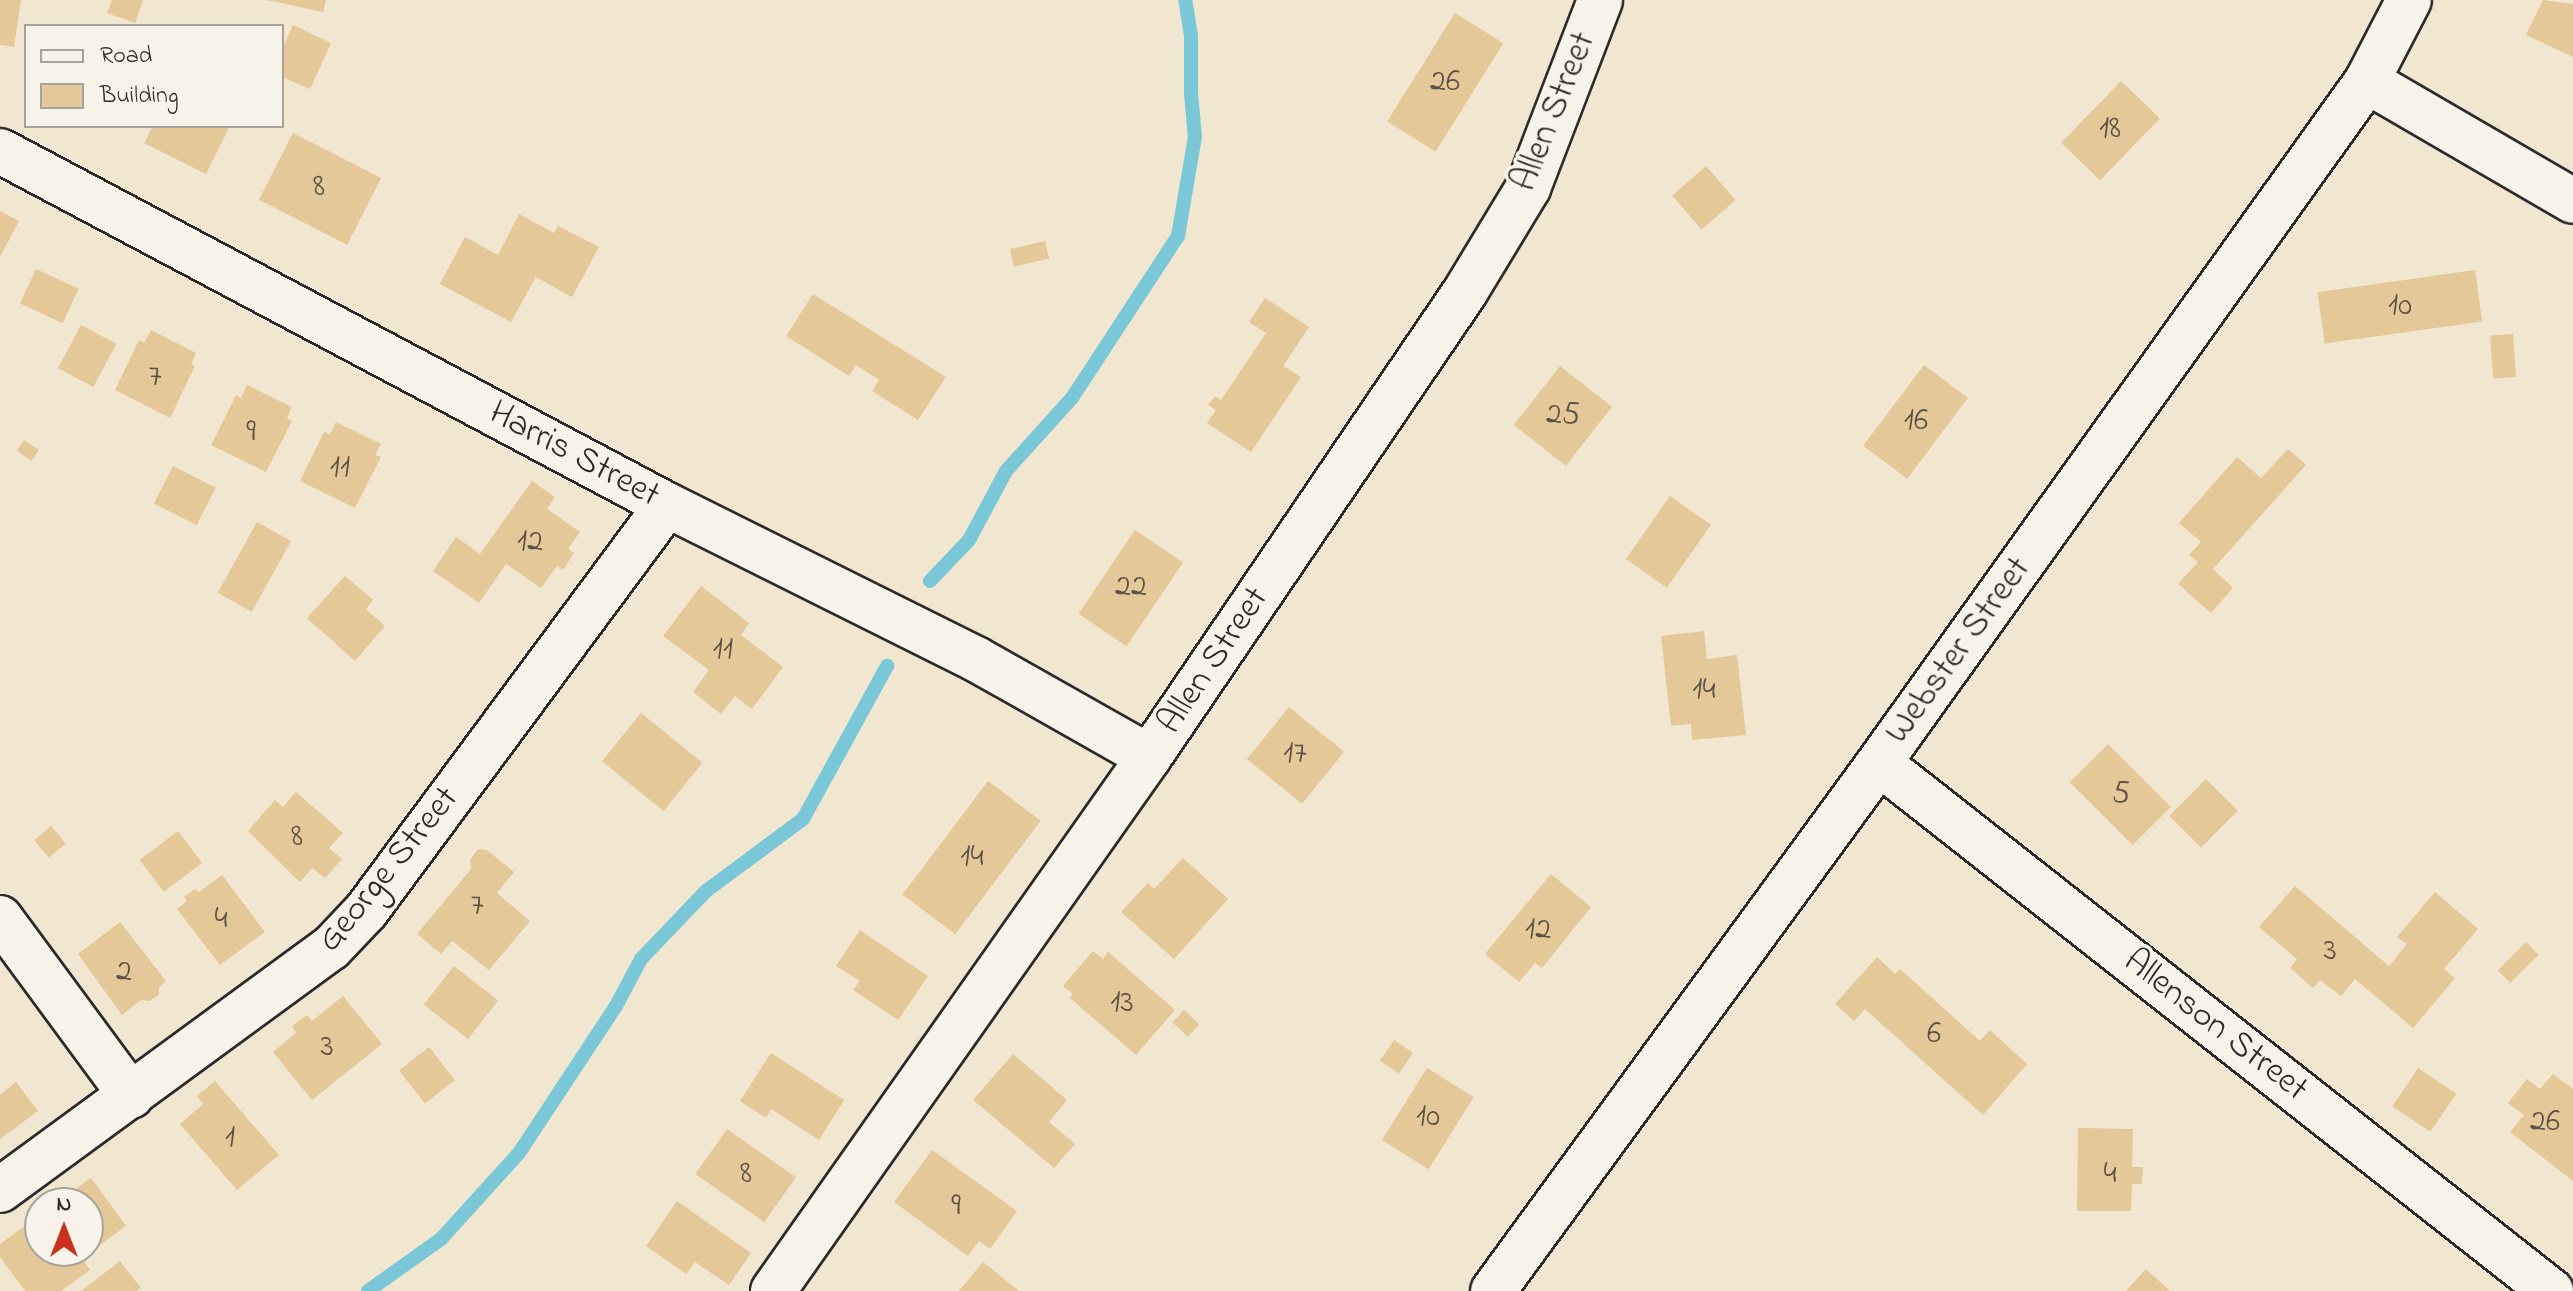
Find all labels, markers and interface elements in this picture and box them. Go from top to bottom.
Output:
legend [24,24,284,128]
street label: Allen Street [1504,26,1606,198]
text: Road [100,39,152,74]
house number: 26 [1430,64,1460,102]
text: Building [100,79,179,114]
house number: 18 [2099,111,2121,149]
house number: 8 [313,169,325,207]
house number: 10 [2388,288,2412,326]
house number: 7 [148,359,162,397]
street label: Harris Street [481,392,667,518]
house number: 25 [1546,397,1580,435]
house number: 16 [1904,403,1928,441]
house number: 9 [246,414,256,452]
house number: 11 [330,450,350,488]
house number: 12 [517,524,543,562]
street label: Webster Street [1877,549,2041,753]
house number: 22 [1115,569,1147,607]
street label: Allen Street [1149,579,1279,743]
house number: 11 [713,632,733,670]
house number: 14 [1692,672,1716,710]
house number: 17 [1283,736,1307,774]
house number: 5 [2112,776,2130,814]
street label: George Street [309,778,469,962]
house number: 8 [291,819,303,857]
house number: 14 [960,839,984,877]
house number: 7 [470,888,484,926]
house number: 4 [214,901,228,939]
house number: 12 [1525,912,1551,950]
house number: 3 [2323,933,2337,971]
street label: Allenson Street [2114,940,2316,1112]
house number: 2 [116,954,132,992]
house number: 13 [1110,985,1134,1023]
house number: 6 [1927,1016,1941,1054]
house number: 3 [320,1029,334,1067]
house number: 10 [1416,1099,1440,1137]
house number: 26 [2530,1104,2560,1142]
house number: 1 [225,1120,235,1158]
house number: 8 [740,1156,752,1194]
house number: 4 [2103,1156,2117,1194]
north arrow [24,1187,104,1267]
house number: 9 [951,1188,961,1226]
text: N [57,1189,71,1221]

